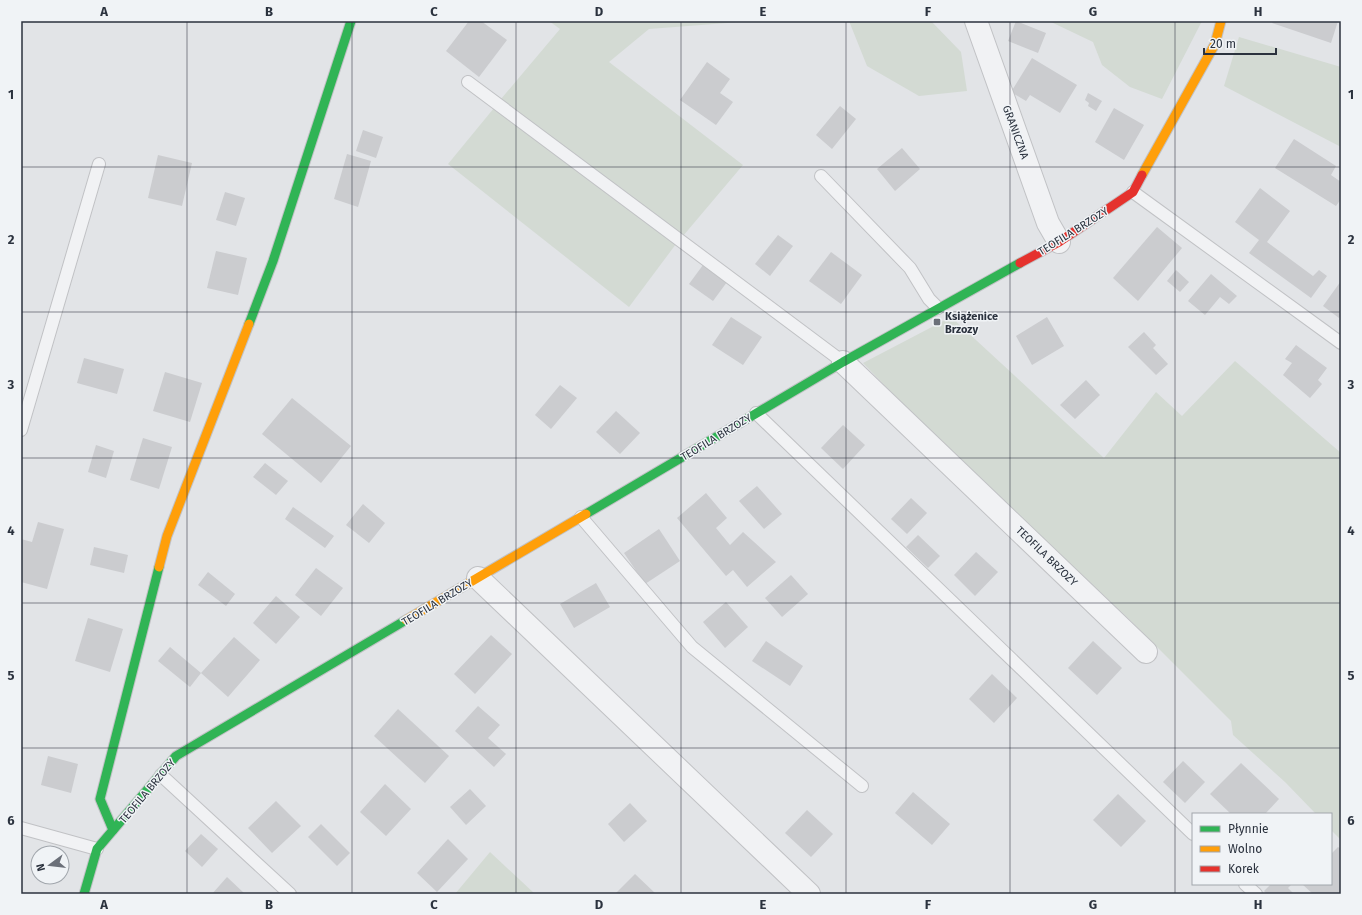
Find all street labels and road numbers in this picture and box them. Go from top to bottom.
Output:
street label: GRANICZNA [1000,104,1031,161]
street label: TEOFILA BRZOZY [1036,205,1111,258]
street label: TEOFILA BRZOZY [679,411,754,464]
street label: TEOFILA BRZOZY [1013,524,1080,589]
street label: TEOFILA BRZOZY [400,576,475,629]
street label: TEOFILA BRZOZY [117,756,178,826]

